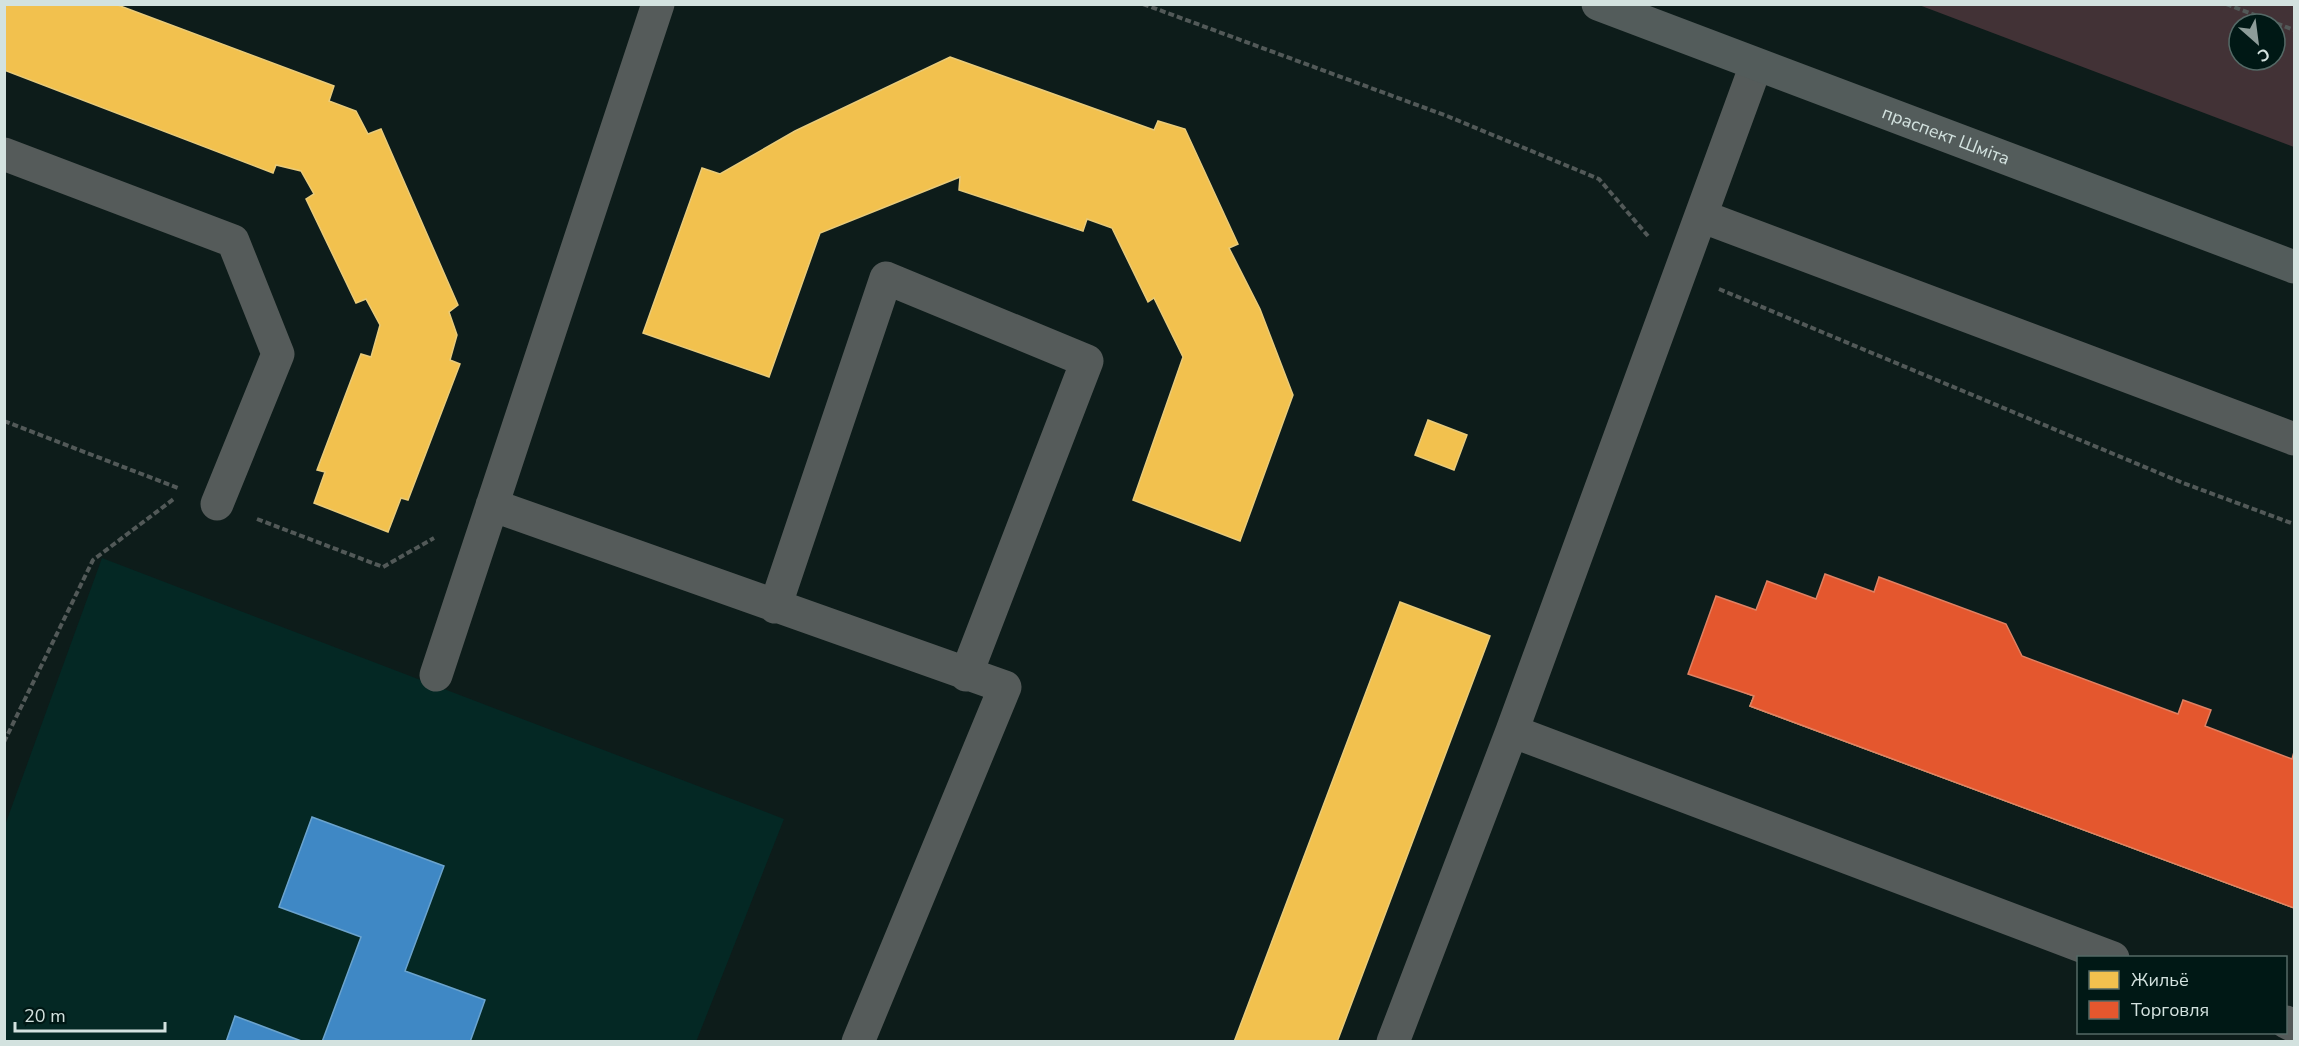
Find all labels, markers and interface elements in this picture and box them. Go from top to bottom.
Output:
north arrow [2227,12,2287,72]
text: С [2253,42,2274,67]
street label: праспект Шміта [1879,100,2013,171]
legend [2077,956,2287,1034]
text: Жильё [2131,968,2189,992]
scale bar [15,995,165,1033]
text: Торговля [2131,998,2209,1022]
text: 20 m [24,1004,66,1028]

